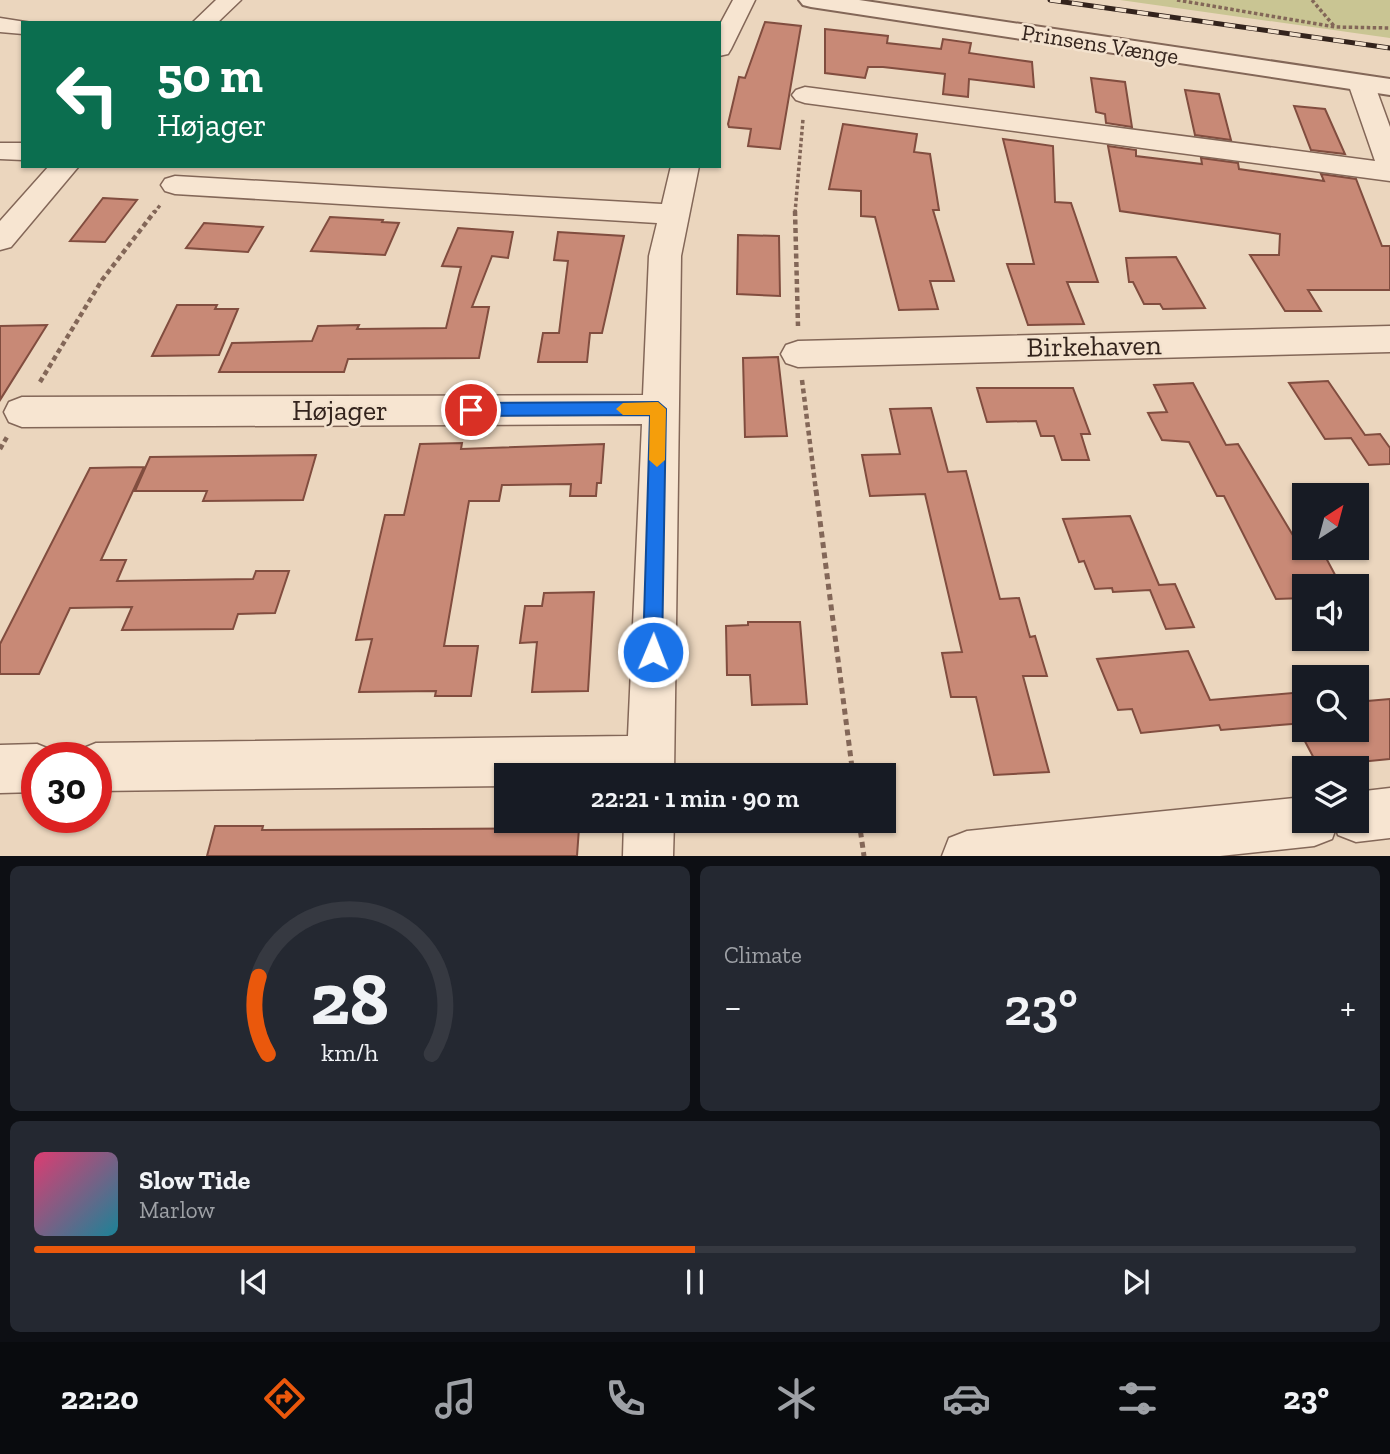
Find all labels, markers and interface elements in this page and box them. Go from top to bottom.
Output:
street label: Prinsens Vænge [1020,18,1180,70]
text: 50 m [157,46,263,105]
icon: left [42,49,133,140]
text: Højager [157,106,266,144]
street label: Birkehaven [1026,328,1162,364]
pin [441,380,501,440]
icon: arrive [452,391,490,429]
street label: Højager [292,394,388,427]
north arrow [1292,483,1368,560]
map controls [1292,483,1369,833]
button: sound [1292,574,1369,651]
position arrow [616,615,690,689]
button: search [1292,665,1369,742]
speed limit sign: 30 [21,742,112,833]
button: layers [1292,756,1369,833]
text: 22:21 · 1 min · 90 m [591,782,799,814]
text: Climate [724,941,802,969]
text: 28 [311,956,389,1044]
text: 23° [1004,976,1078,1038]
text: − [724,984,742,1030]
text: + [1340,984,1356,1030]
text: km/h [321,1037,379,1067]
text: Slow Tide [139,1164,250,1196]
text: Marlow [139,1196,215,1224]
icon: previous [235,1263,273,1301]
icon: pause [676,1263,714,1301]
icon: next [1117,1263,1155,1301]
icon: directions [260,1374,309,1423]
icon: music [431,1374,480,1423]
icon: phone [601,1374,650,1423]
icon: climate [772,1374,821,1423]
icon: car [942,1374,991,1423]
icon: filters [1113,1374,1162,1423]
text: 22:20 [61,1379,139,1417]
text: 23° [1283,1379,1329,1417]

